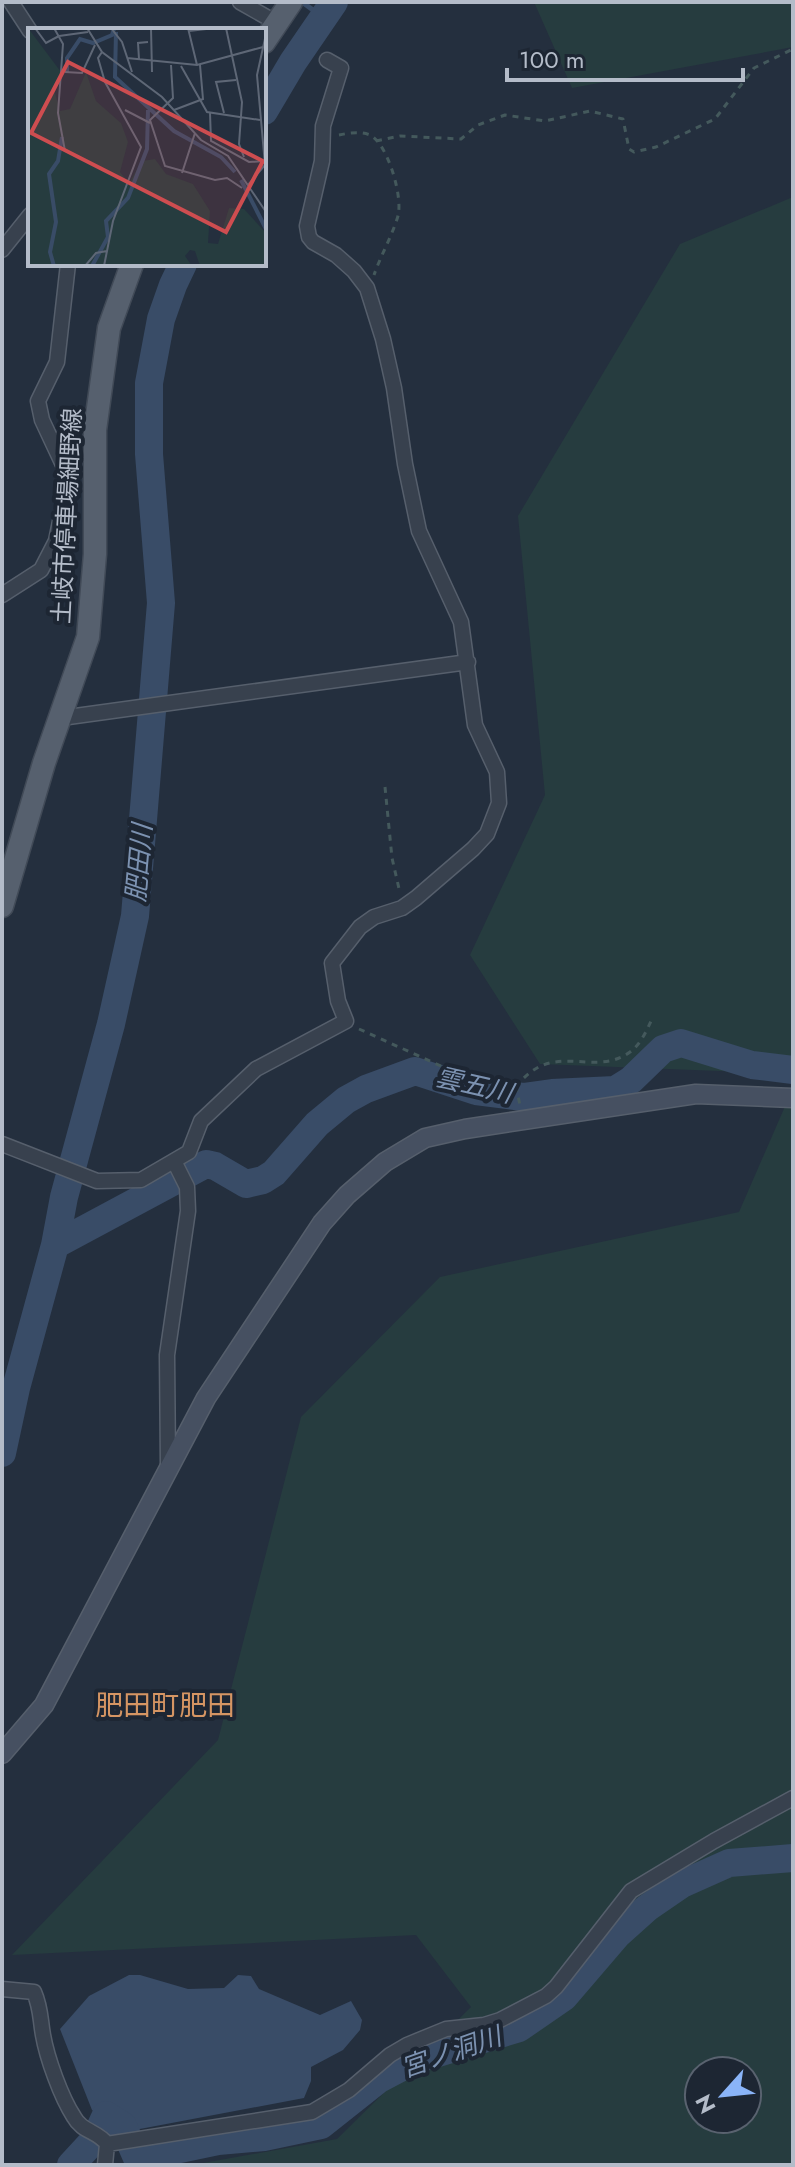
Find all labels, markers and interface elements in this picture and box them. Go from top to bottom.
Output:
inset map [28,28,266,266]
scale bar [507,32,743,82]
text: 100 m [519,42,585,77]
street label: 土岐市停車場細野線 [43,407,90,625]
water label: 肥田川 [117,820,162,904]
water label: 雲五川 [432,1058,519,1113]
district label: 肥田町肥田 [95,1685,235,1726]
water label: 宮ノ洞川 [396,2016,509,2087]
north arrow [683,2055,763,2135]
text: N [687,2089,723,2119]

